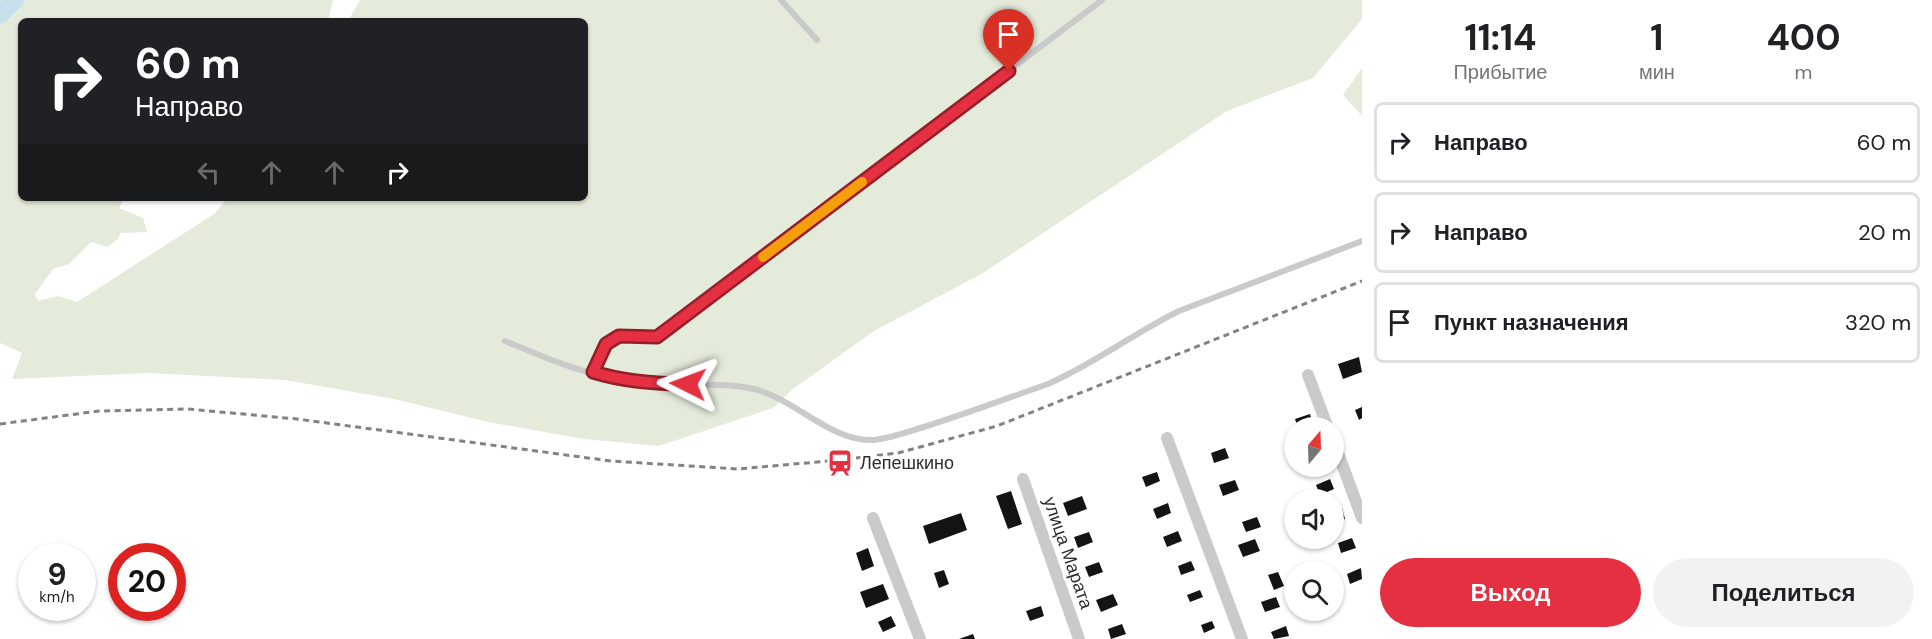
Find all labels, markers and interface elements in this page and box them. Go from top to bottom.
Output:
pin [983,9,1034,71]
text: 11:14 [1465,14,1536,61]
text: 1 [1650,14,1663,61]
text: 400 [1766,14,1840,61]
icon: arrive [992,18,1025,51]
text: 60 m [135,36,241,91]
icon: right [36,42,114,120]
text: Прибытие [1453,59,1547,85]
text: мин [1639,59,1675,85]
text: m [1795,59,1812,85]
text: Направо [135,89,243,124]
icon: right [1383,126,1416,159]
text: Направо [1434,128,1528,157]
text: 60 m [1857,128,1911,157]
icon: left [192,156,225,189]
icon: ahead [255,156,288,189]
icon: ahead [318,156,351,189]
icon: right [381,156,414,189]
icon: right [1383,216,1416,249]
text: Направо [1434,218,1528,247]
text: 20 m [1858,218,1911,247]
icon: arrive [1383,306,1416,339]
text: Пункт назначения [1434,308,1629,337]
text: 320 m [1845,308,1911,337]
position arrow [656,352,720,416]
north arrow [1284,417,1344,477]
map controls [1284,417,1344,621]
station icon: Лепешкино [825,448,855,478]
place label: Лепешкино [860,451,954,475]
button: sound [1284,489,1344,549]
street label: улица Марата [1038,494,1099,613]
speed limit sign: 20 [108,543,186,621]
text: 9 [47,555,67,594]
button: Выход [1380,558,1641,627]
button: Поделиться [1653,558,1914,627]
button: search [1284,561,1344,621]
text: km/h [39,587,75,607]

